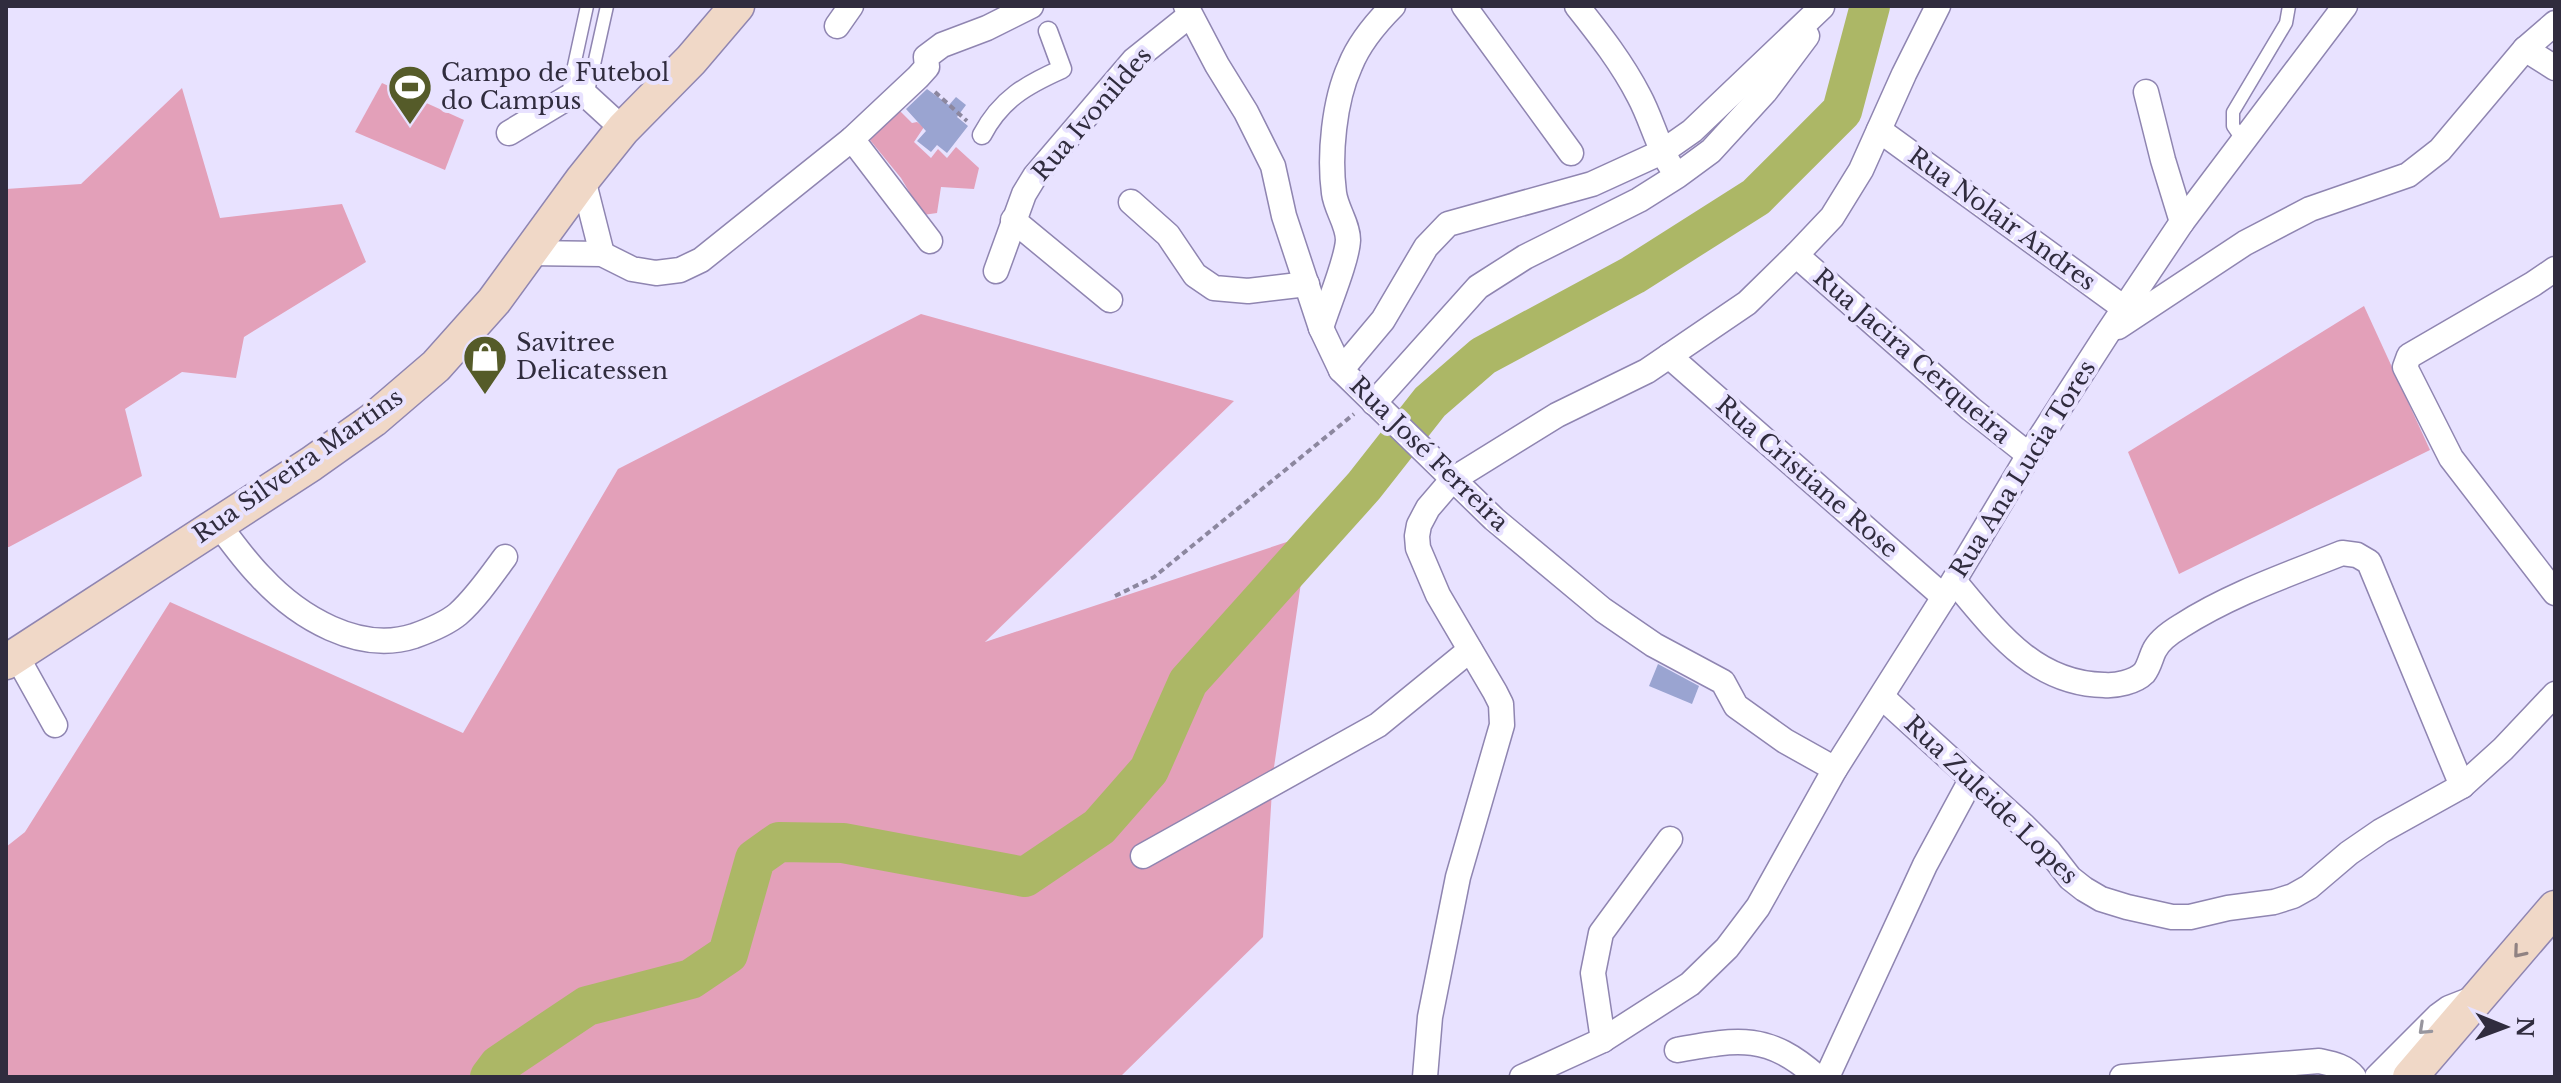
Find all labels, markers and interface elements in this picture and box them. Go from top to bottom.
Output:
street label: Rua Ivonildes [1026,41,1157,186]
place label: Campo de Futebol do Campus [441,58,669,115]
sports icon: Campo de Futebol do Campus [386,63,434,126]
street label: Rua Nolair Andres [1903,141,2102,296]
street label: Rua Jacira Cerqueira [1808,262,2017,450]
place label: Savitree Delicatessen [516,328,668,385]
shop icon: Savitree Delicatessen [461,333,509,396]
street label: Rua Ana Lucia Tores [1944,355,2101,583]
street label: Rua José Ferreira [1344,371,1515,537]
street label: Rua Silveira Martins [187,382,408,549]
street label: Rua Cristiane Rose [1710,390,1904,563]
street label: Rua Zuleide Lopes [1899,709,2084,890]
one-way arrow [2514,943,2529,957]
north arrow [2465,987,2545,1067]
text: N [2511,1017,2538,1038]
one-way arrow [2419,1020,2434,1034]

